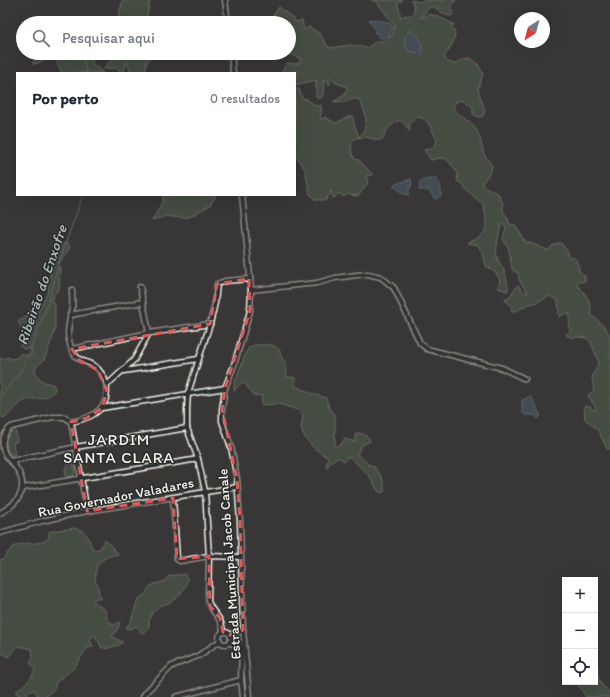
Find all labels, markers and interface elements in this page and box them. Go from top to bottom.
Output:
north arrow [514,12,550,48]
search box [16,16,296,60]
icon: search [30,27,52,49]
text: Pesquisar aqui [62,29,155,47]
text: Por perto [32,88,99,108]
text: 0 resultados [210,91,280,106]
water label: Ribeirão do Enxofre [13,222,71,347]
district label: JARDIM SANTA CLARA [63,430,175,467]
street label: Estrada Municipal Jacob Canale [214,468,245,660]
street label: Rua Governador Valadares [37,474,196,521]
map controls [562,577,598,685]
button: + [562,577,598,613]
button: − [562,613,598,649]
button: locate [562,649,598,685]

